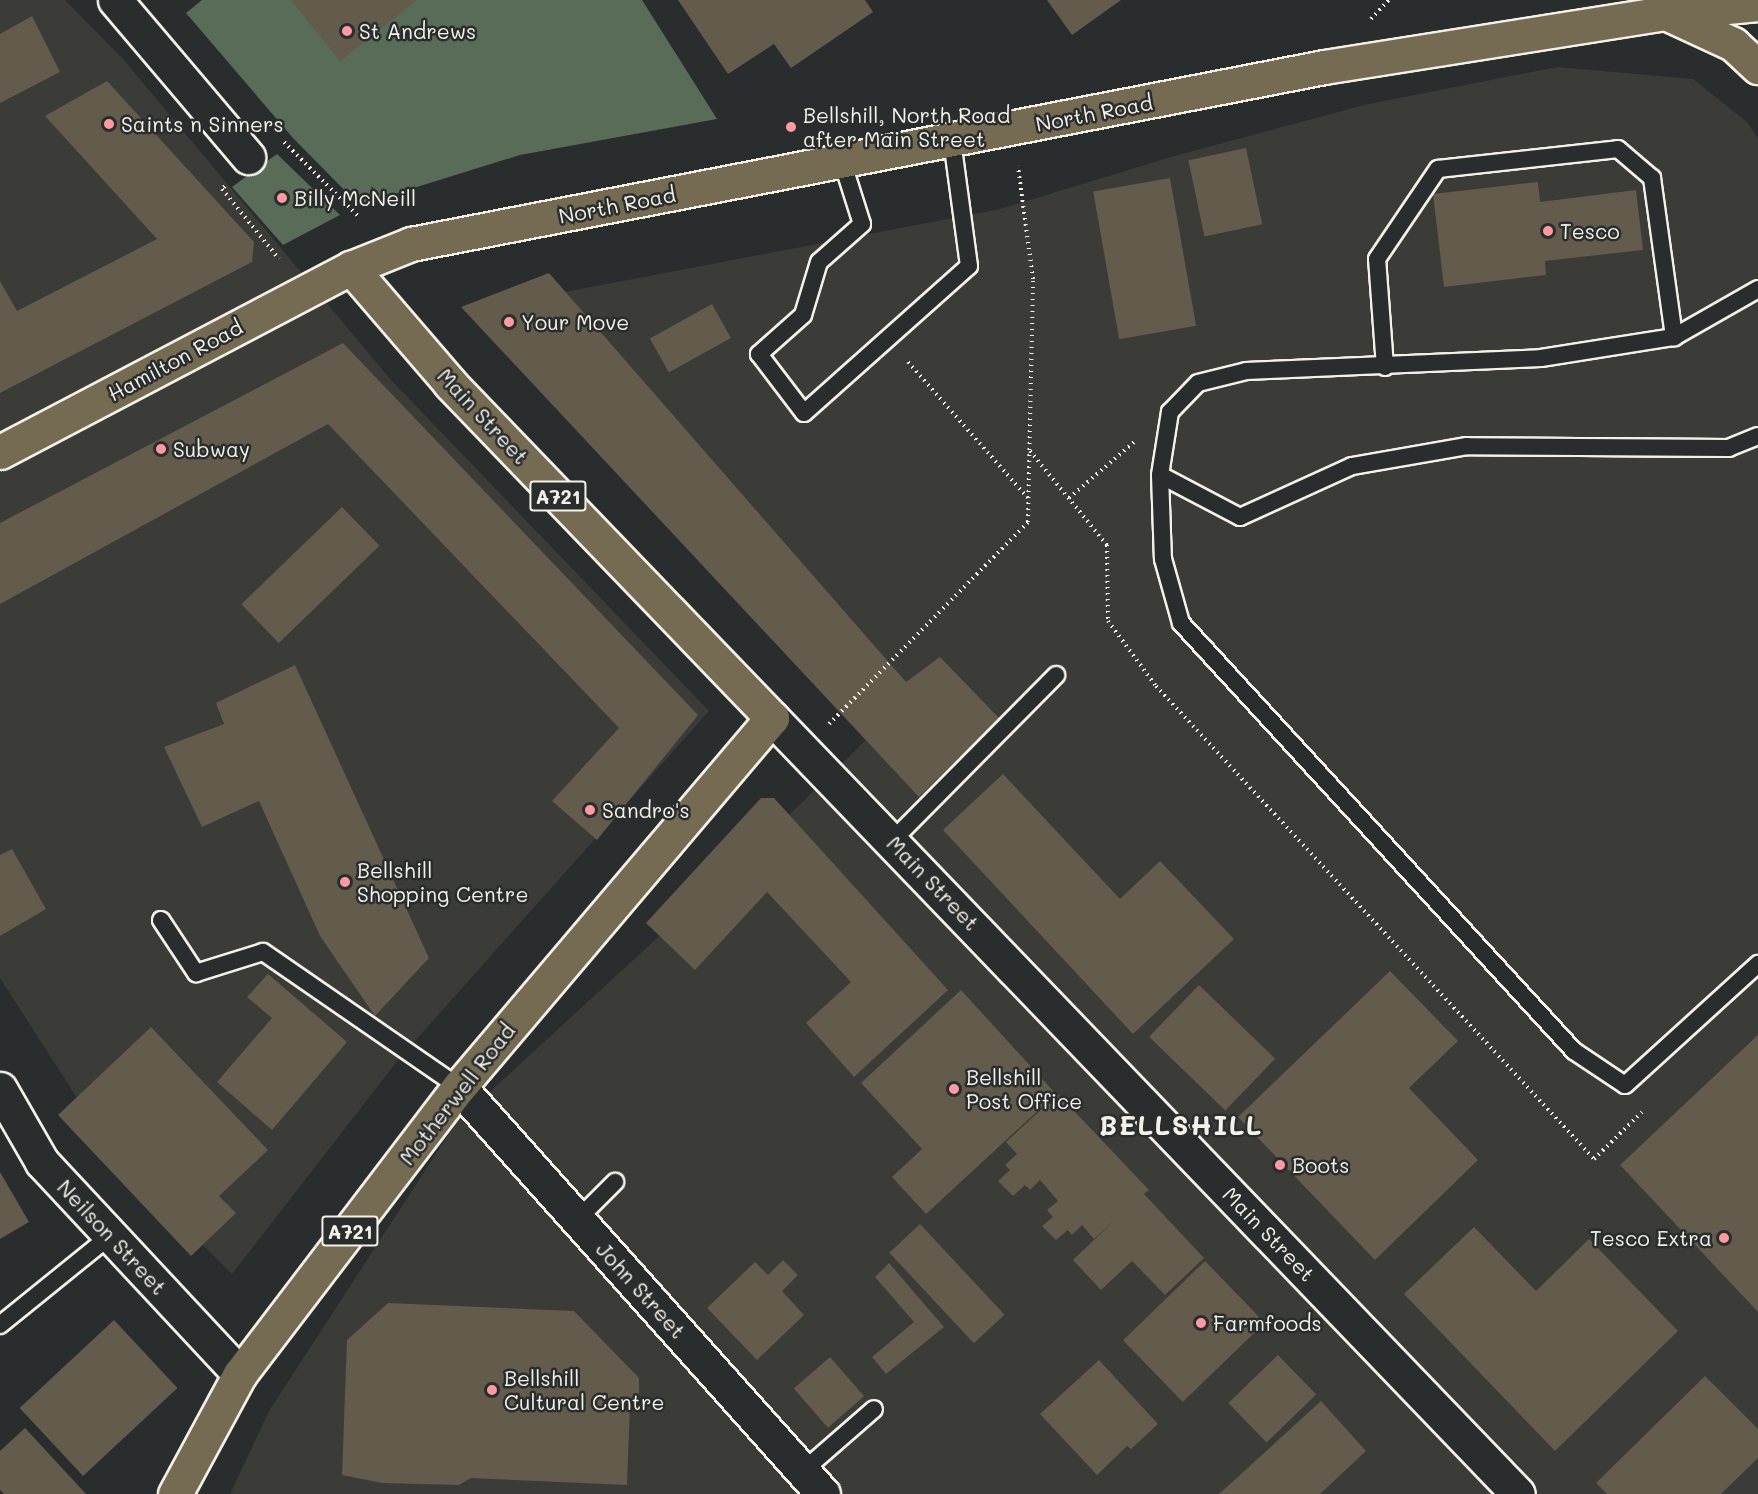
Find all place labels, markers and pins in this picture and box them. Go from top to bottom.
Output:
place label: St Andrews [359,18,476,44]
marker: St Andrews [340,24,354,38]
place label: Bellshill, North Road after Main Street [803,102,1010,152]
place label: Saints n Sinners [121,111,284,137]
marker: Saints n Sinners [102,117,116,131]
marker: Bellshill, North Road after Main Street [784,120,798,134]
place label: Billy McNeill [294,185,416,211]
marker: Billy McNeill [275,191,289,205]
place label: Tesco [1560,218,1620,244]
marker: Tesco [1541,224,1555,238]
place label: Your Move [521,309,629,335]
marker: Your Move [502,315,516,329]
place label: Subway [173,436,250,462]
marker: Subway [154,442,168,456]
place label: Sandro's [602,797,690,823]
marker: Sandro's [583,803,597,817]
place label: Bellshill Shopping Centre [357,857,528,907]
marker: Bellshill Shopping Centre [338,875,352,889]
place label: Bellshill Post Office [966,1064,1082,1114]
marker: Bellshill Post Office [947,1082,961,1096]
place label: Boots [1292,1152,1349,1178]
marker: Boots [1273,1158,1287,1172]
place label: Tesco Extra [1590,1225,1712,1251]
marker: Tesco Extra [1717,1231,1731,1245]
place label: Farmfoods [1213,1310,1322,1336]
marker: Farmfoods [1194,1316,1208,1330]
place label: Bellshill Cultural Centre [504,1365,665,1415]
marker: Bellshill Cultural Centre [485,1383,499,1397]

